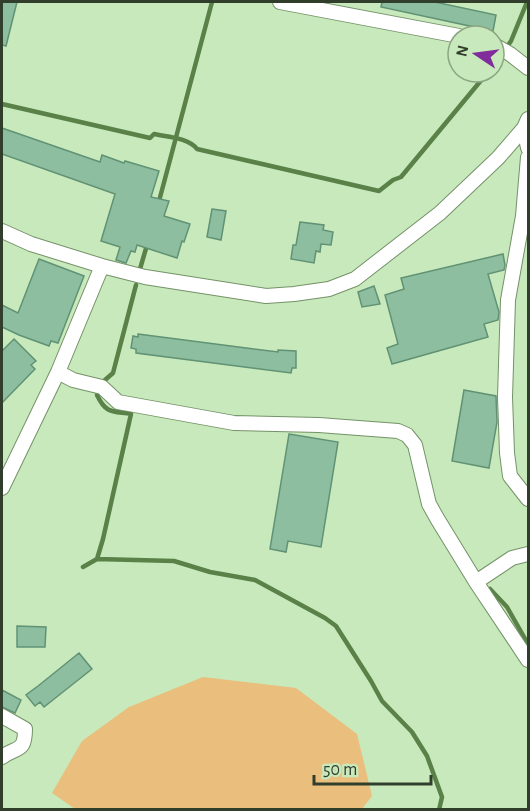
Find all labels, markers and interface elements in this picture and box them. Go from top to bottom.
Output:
north arrow [446,24,506,84]
text: N [453,44,471,58]
scale bar [314,748,431,786]
text: 50 m [323,761,357,779]

